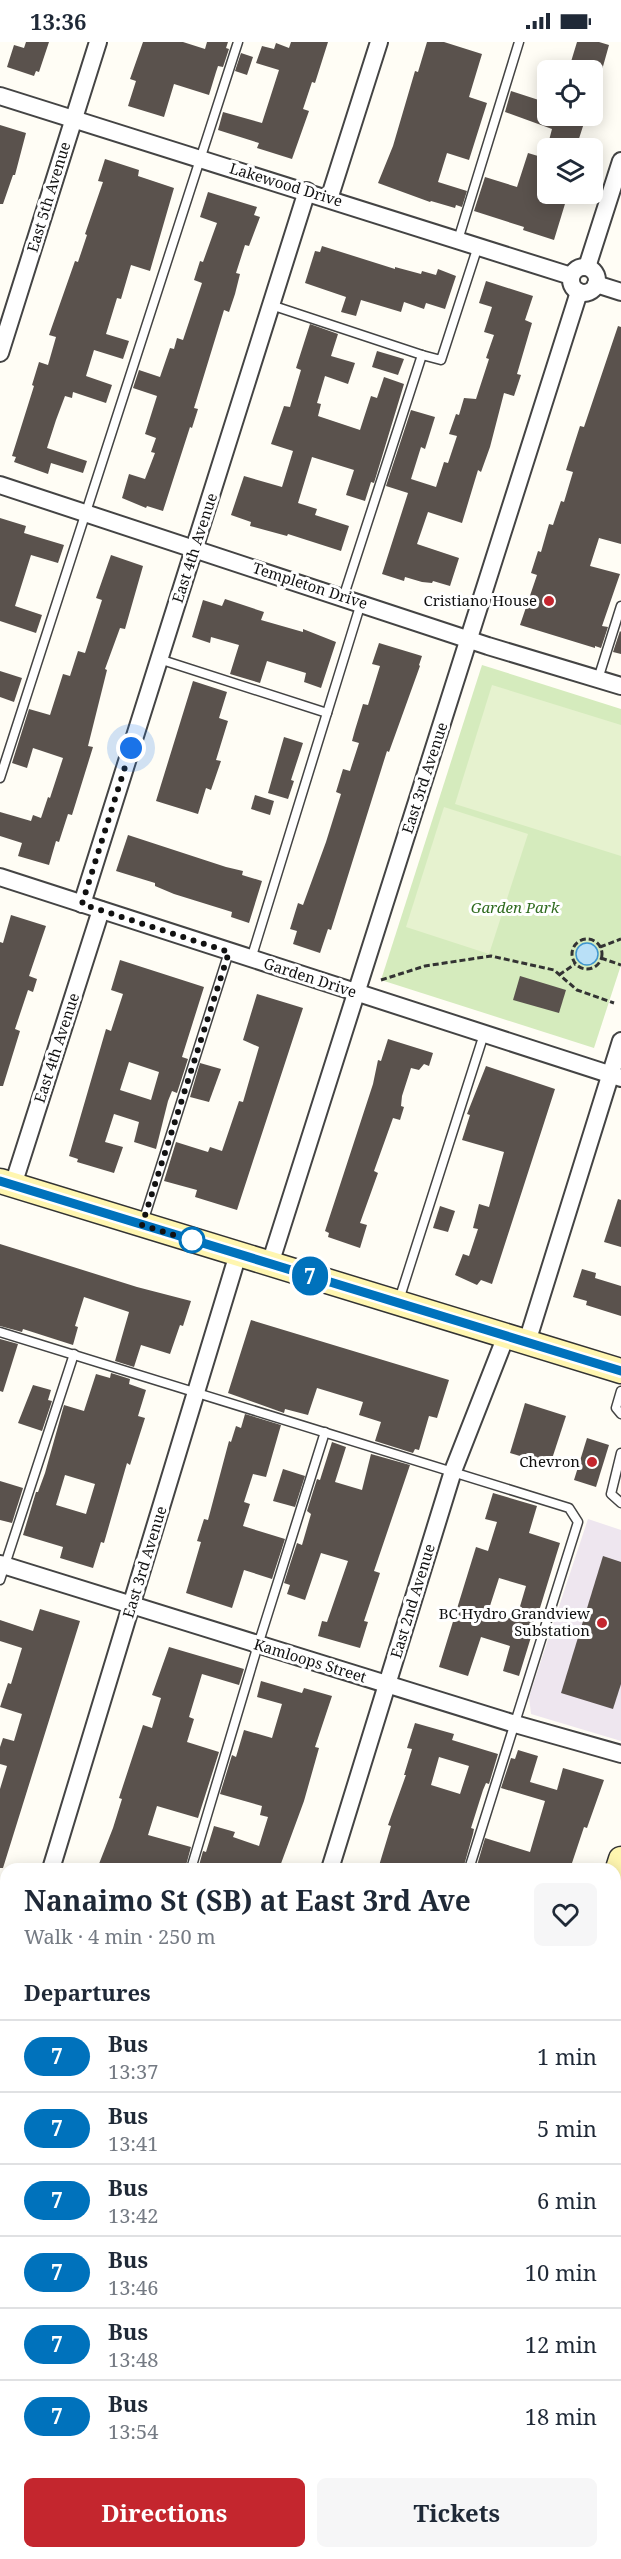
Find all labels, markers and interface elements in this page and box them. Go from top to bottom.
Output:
text: 13:36 [30,6,86,36]
map controls [537,60,603,204]
button: locate [537,60,603,126]
button: layers [537,138,603,204]
street label: East 5th Avenue [22,139,74,254]
street label: Lakewood Drive [227,157,345,211]
street label: East 4th Avenue [167,490,221,605]
street label: Templeton Drive [250,557,370,613]
place label: Cristiano House [424,590,537,610]
marker: Cristiano House [542,594,556,608]
street label: East 3rd Avenue [397,719,451,836]
your location [116,733,146,763]
park label: Garden Park [471,897,560,917]
street label: Garden Drive [261,953,359,1001]
street label: East 4th Avenue [29,990,83,1105]
unlabelled marker [179,1227,205,1253]
line badge: 7 [290,1256,330,1296]
text: 7 [304,1262,316,1290]
place label: Chevron [519,1451,580,1471]
marker: Chevron [585,1455,599,1469]
street label: East 3rd Avenue [118,1503,171,1620]
street label: East 2nd Avenue [385,1541,439,1660]
place label: BC Hydro Grandview Substation [439,1603,590,1640]
marker: BC Hydro Grandview Substation [595,1616,609,1630]
street label: Kamloops Street [252,1633,369,1687]
text: Nanaimo St (SB) at East 3rd Ave [24,1881,471,1919]
button: heart [534,1883,597,1946]
text: Walk · 4 min · 250 m [24,1923,216,1950]
text: Departures [24,1977,151,2007]
text: Bus [108,2028,148,2058]
text: 1 min [537,2041,597,2071]
text: 7 [51,2042,63,2070]
text: 13:37 [108,2058,158,2085]
text: Bus [108,2100,148,2130]
text: 5 min [537,2113,597,2143]
text: 7 [51,2114,63,2142]
text: 13:41 [108,2130,158,2157]
text: Bus [108,2172,148,2202]
text: 6 min [537,2185,597,2215]
text: 7 [51,2186,63,2214]
text: 13:42 [108,2202,158,2229]
text: Bus [108,2244,148,2274]
text: 10 min [525,2257,597,2287]
text: 7 [51,2258,63,2286]
text: 13:46 [108,2274,158,2301]
text: Bus [108,2316,148,2346]
text: 12 min [525,2329,597,2359]
text: 7 [51,2330,63,2358]
text: 13:48 [108,2346,158,2373]
text: Bus [108,2388,148,2418]
text: 18 min [525,2401,597,2431]
text: 7 [51,2402,63,2430]
text: 13:54 [108,2418,158,2445]
button: Directions [24,2478,305,2547]
button: Tickets [317,2478,597,2547]

